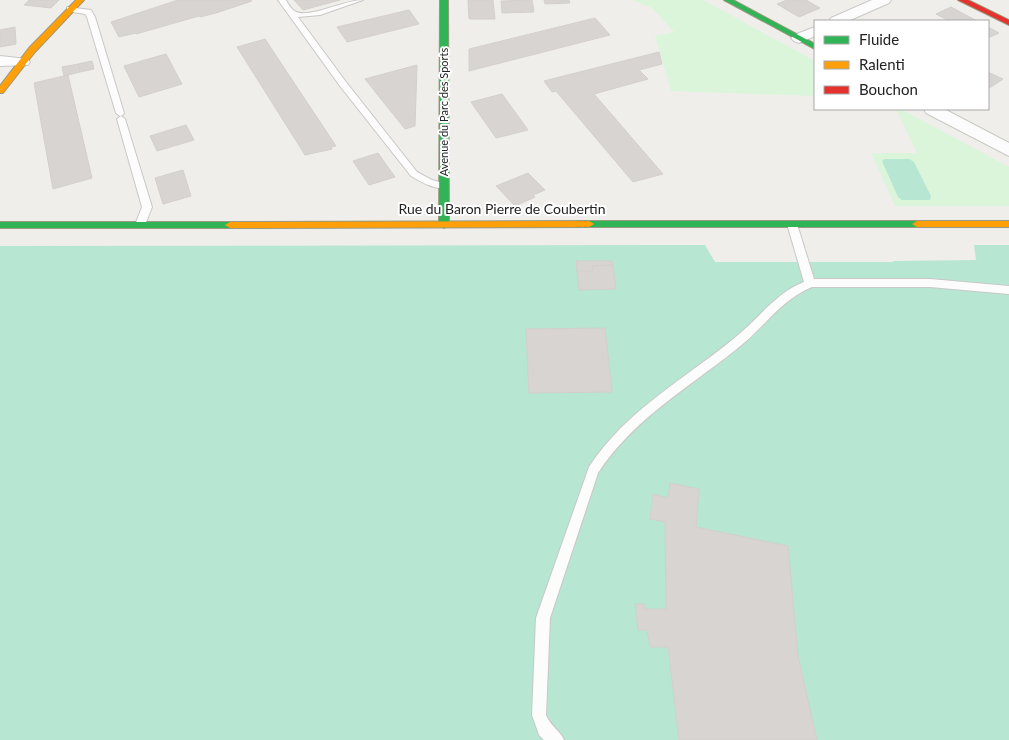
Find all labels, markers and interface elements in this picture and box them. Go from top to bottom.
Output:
legend [814,20,989,110]
text: Fluide [859,30,899,48]
street label: Avenue du Parc des Sports [437,47,450,176]
text: Ralenti [859,55,905,73]
text: Bouchon [859,80,918,98]
street label: Rue du Baron Pierre de Coubertin [398,200,606,217]

